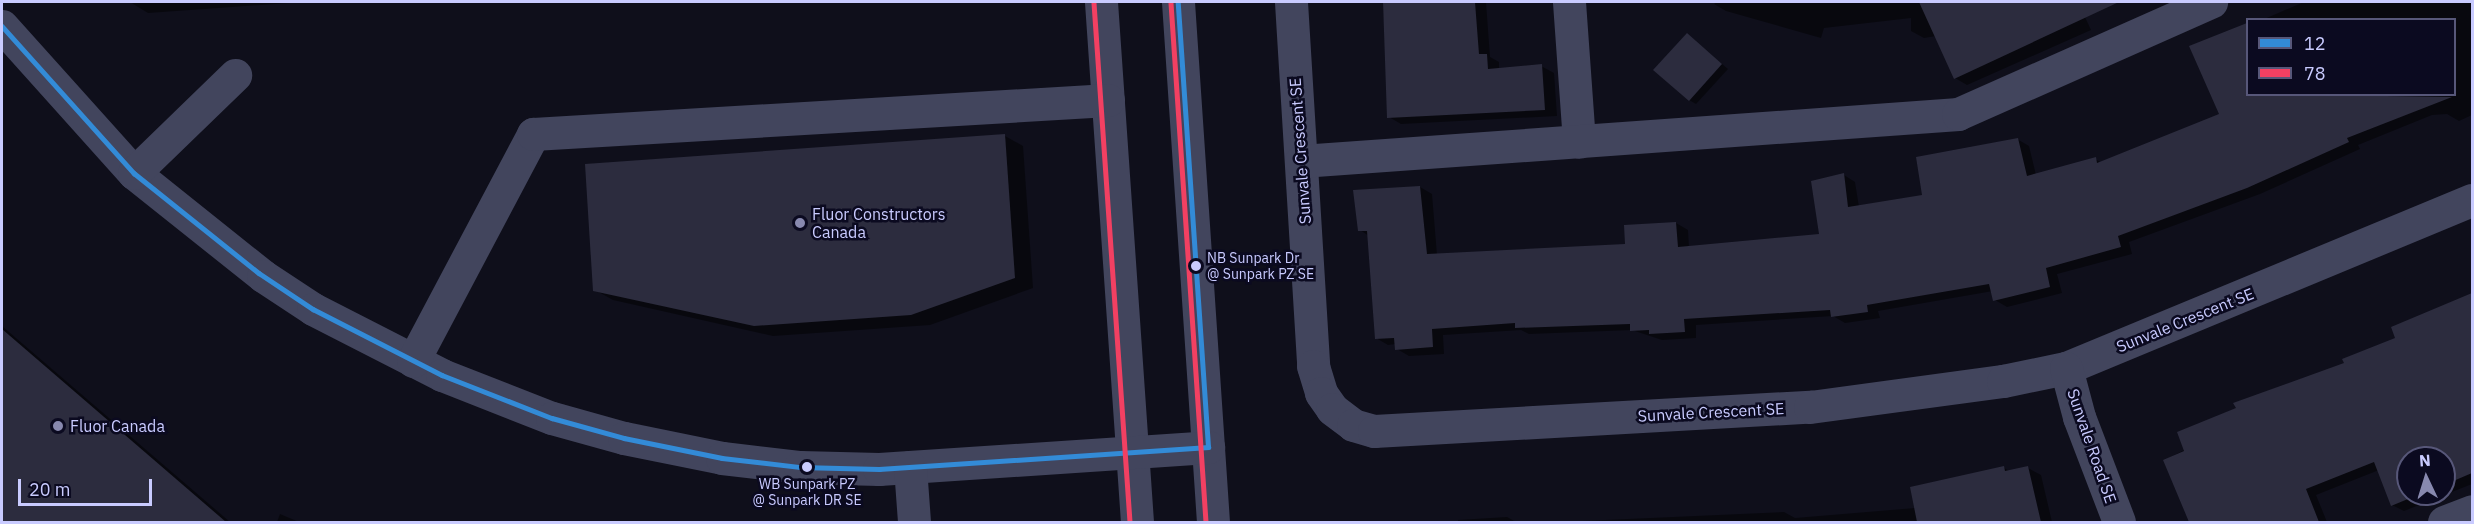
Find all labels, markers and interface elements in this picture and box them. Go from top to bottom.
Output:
legend [2246,18,2456,96]
text: 12 [2304,32,2326,55]
text: 78 [2304,62,2326,85]
street label: Sunvale Crescent SE [1285,77,1315,225]
place label: Fluor Constructors Canada [812,204,945,242]
marker: Fluor Constructors Canada [793,216,807,230]
place label: NB Sunpark Dr @ Sunpark PZ SE [1207,250,1314,282]
marker: NB Sunpark Dr @ Sunpark PZ SE [1190,260,1202,272]
street label: Sunvale Crescent SE [2113,284,2257,356]
street label: Sunvale Road SE [2063,386,2121,506]
street label: Sunvale Crescent SE [1637,399,1785,425]
place label: Fluor Canada [70,416,165,436]
marker: Fluor Canada [51,419,65,433]
north arrow [2396,446,2456,506]
text: N [2418,450,2431,470]
marker: WB Sunpark PZ @ Sunpark DR SE [801,461,813,473]
scale bar [21,467,154,505]
place label: WB Sunpark PZ @ Sunpark DR SE [752,476,862,508]
text: 20 m [29,478,71,501]

